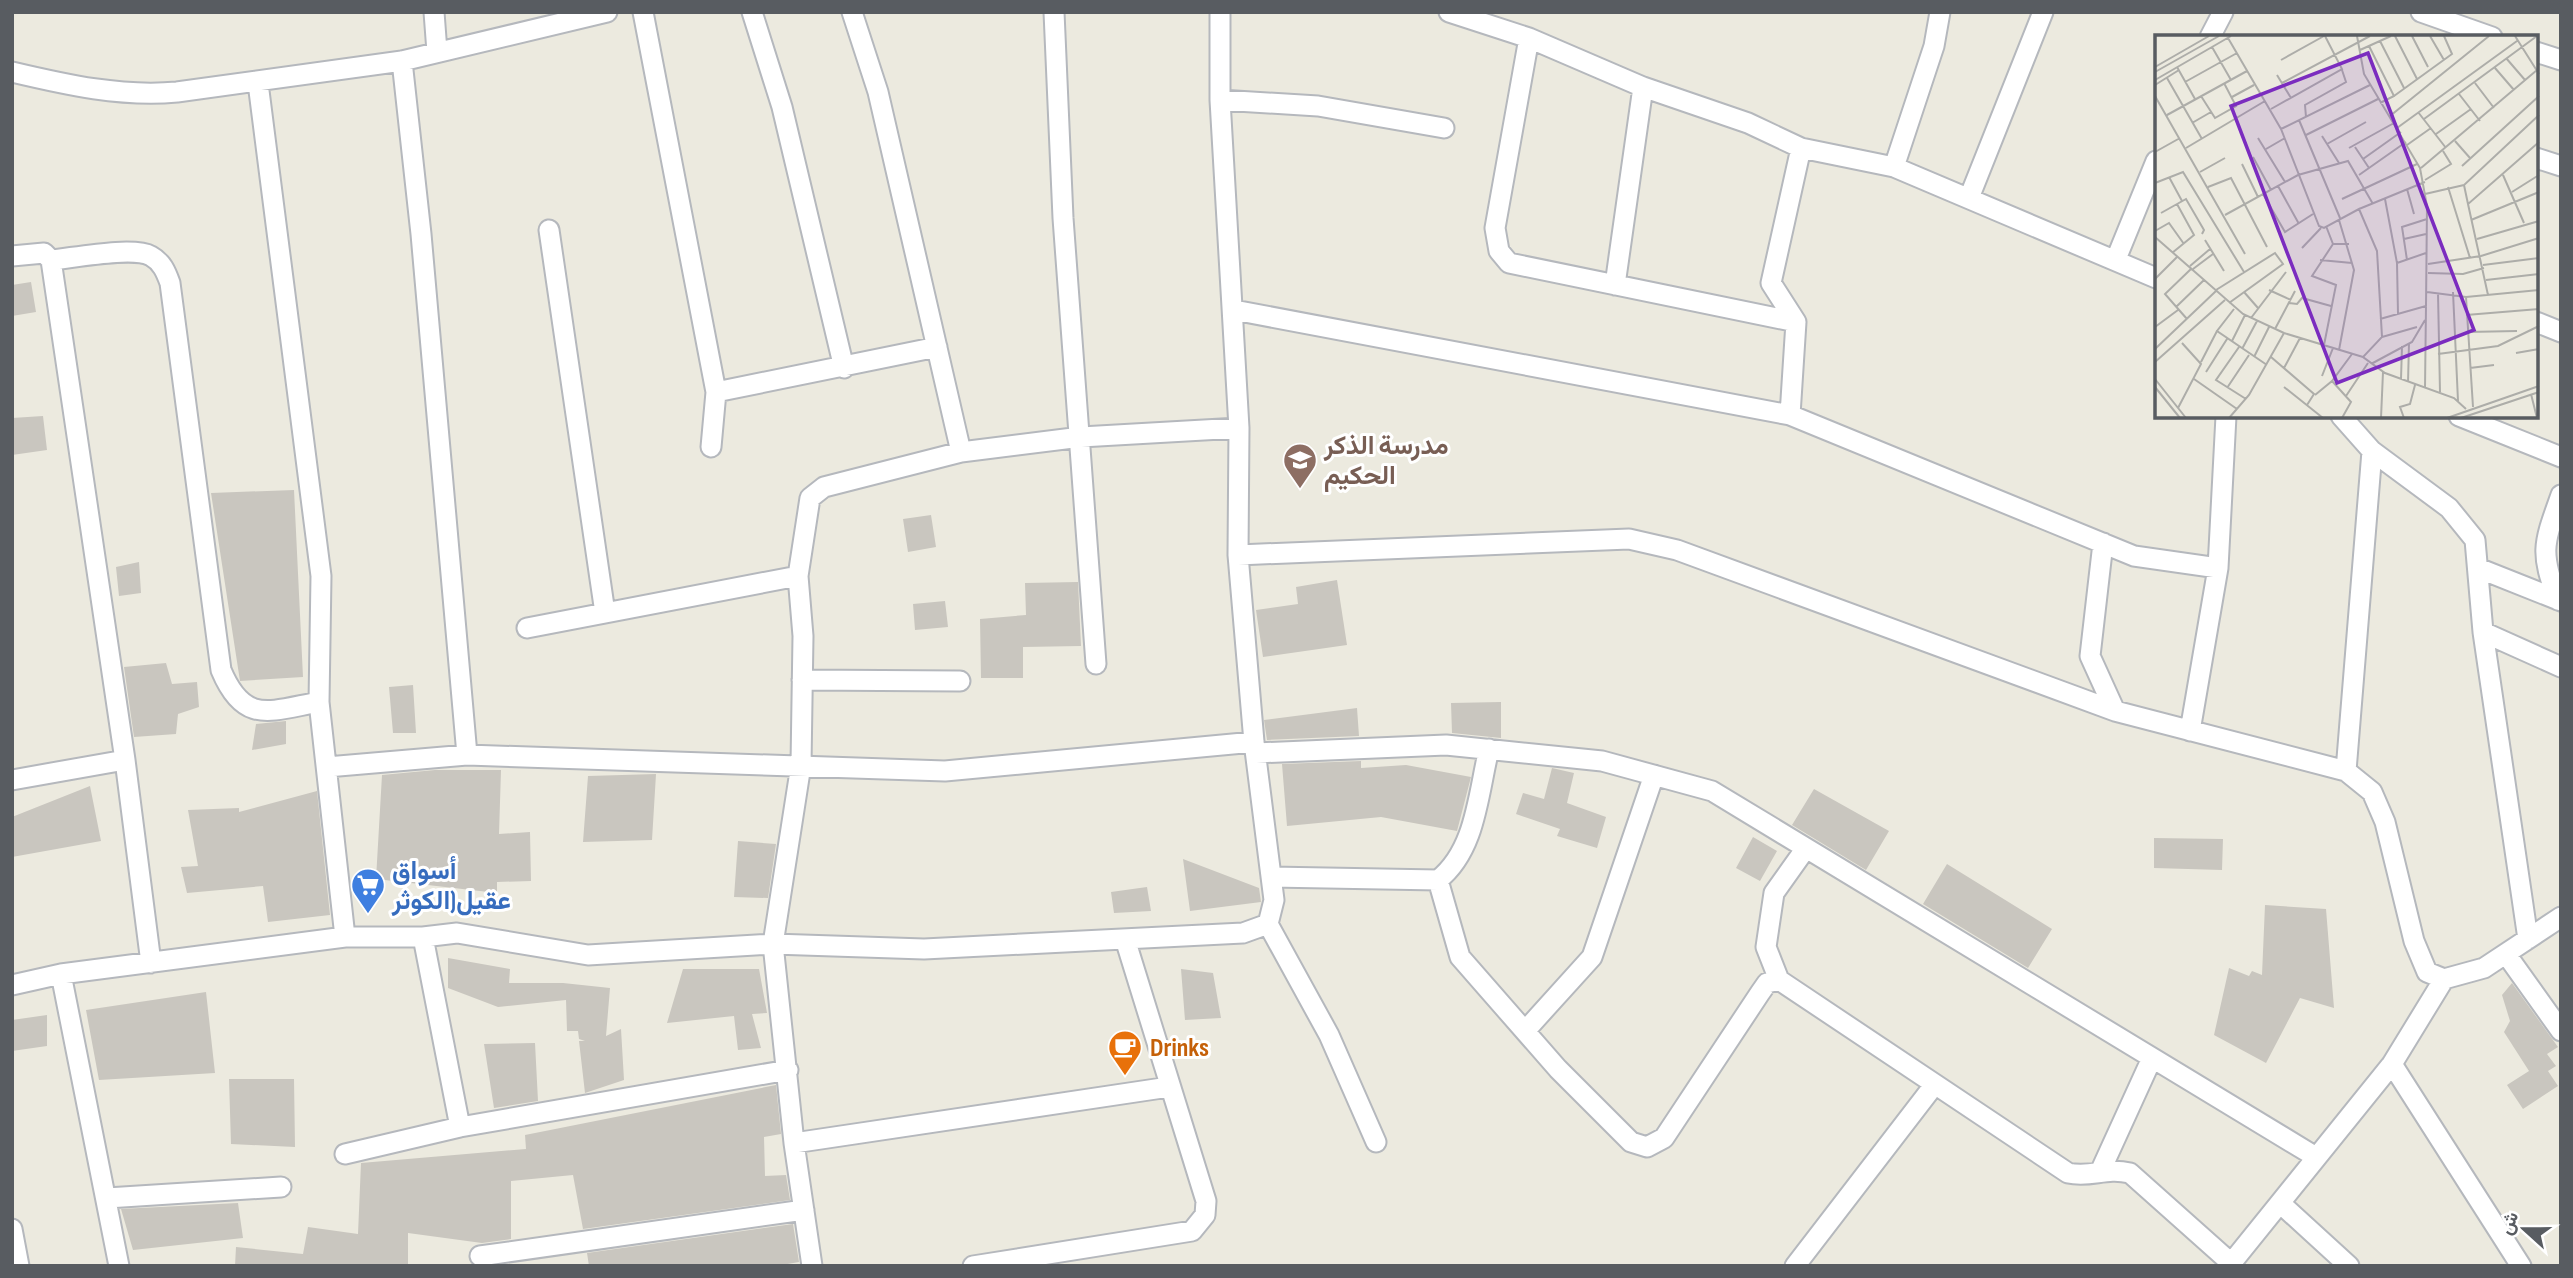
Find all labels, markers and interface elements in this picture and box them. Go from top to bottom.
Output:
inset map [2155,35,2538,418]
place label: مدرسة الذكر الحكيم [1323,431,1449,492]
school or university icon: مدرسة الذكر الحكيم [1281,441,1319,490]
place label: أسواق عقيل(الكوثر [391,856,511,917]
supermarket icon: أسواق عقيل(الكوثر [349,866,387,915]
cafe icon: Drinks [1106,1028,1144,1077]
place label: Drinks [1150,1033,1209,1064]
north arrow [2489,1194,2559,1264]
text: ش [2495,1209,2524,1238]

